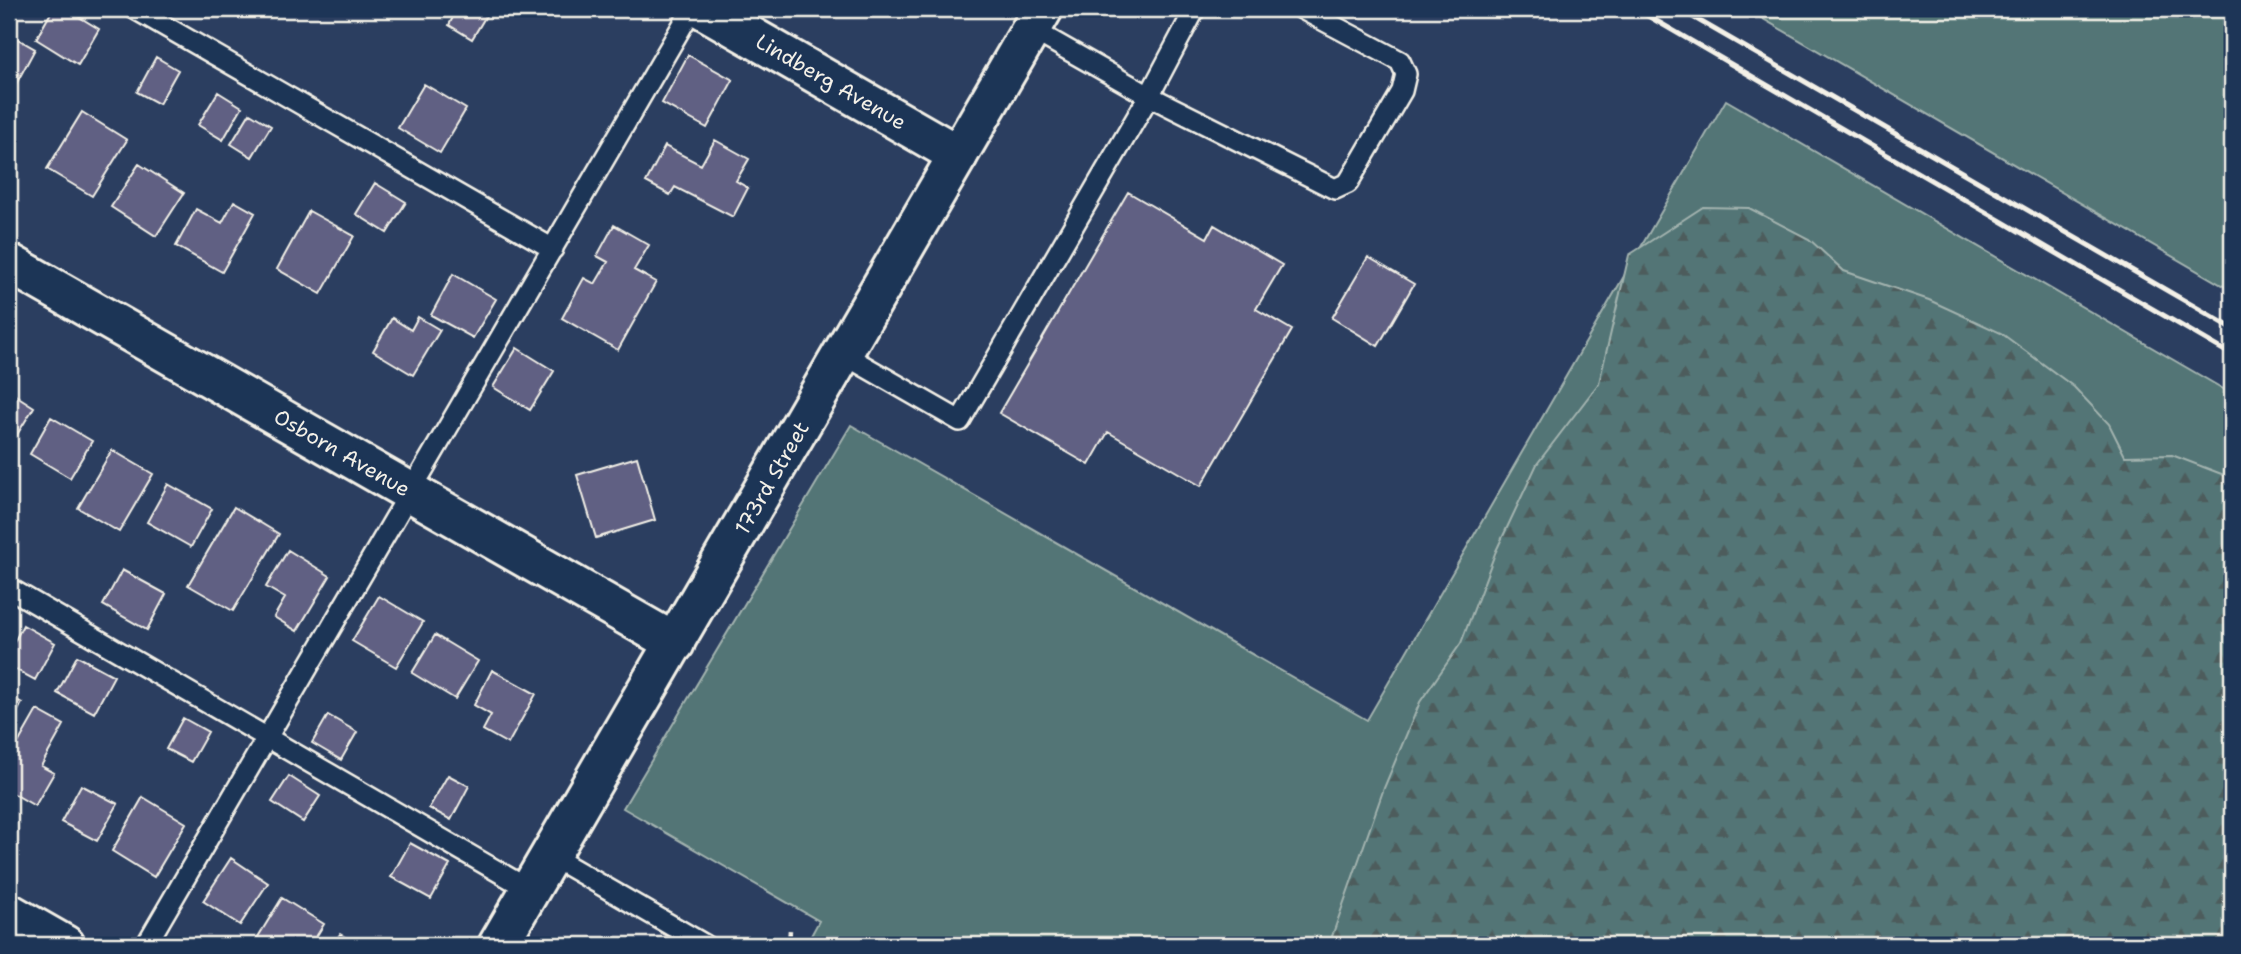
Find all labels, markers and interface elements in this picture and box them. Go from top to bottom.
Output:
street label: Lindberg Avenue [751,27,911,137]
street label: Osborn Avenue [269,403,415,503]
street label: 173rd Street [728,416,816,540]

